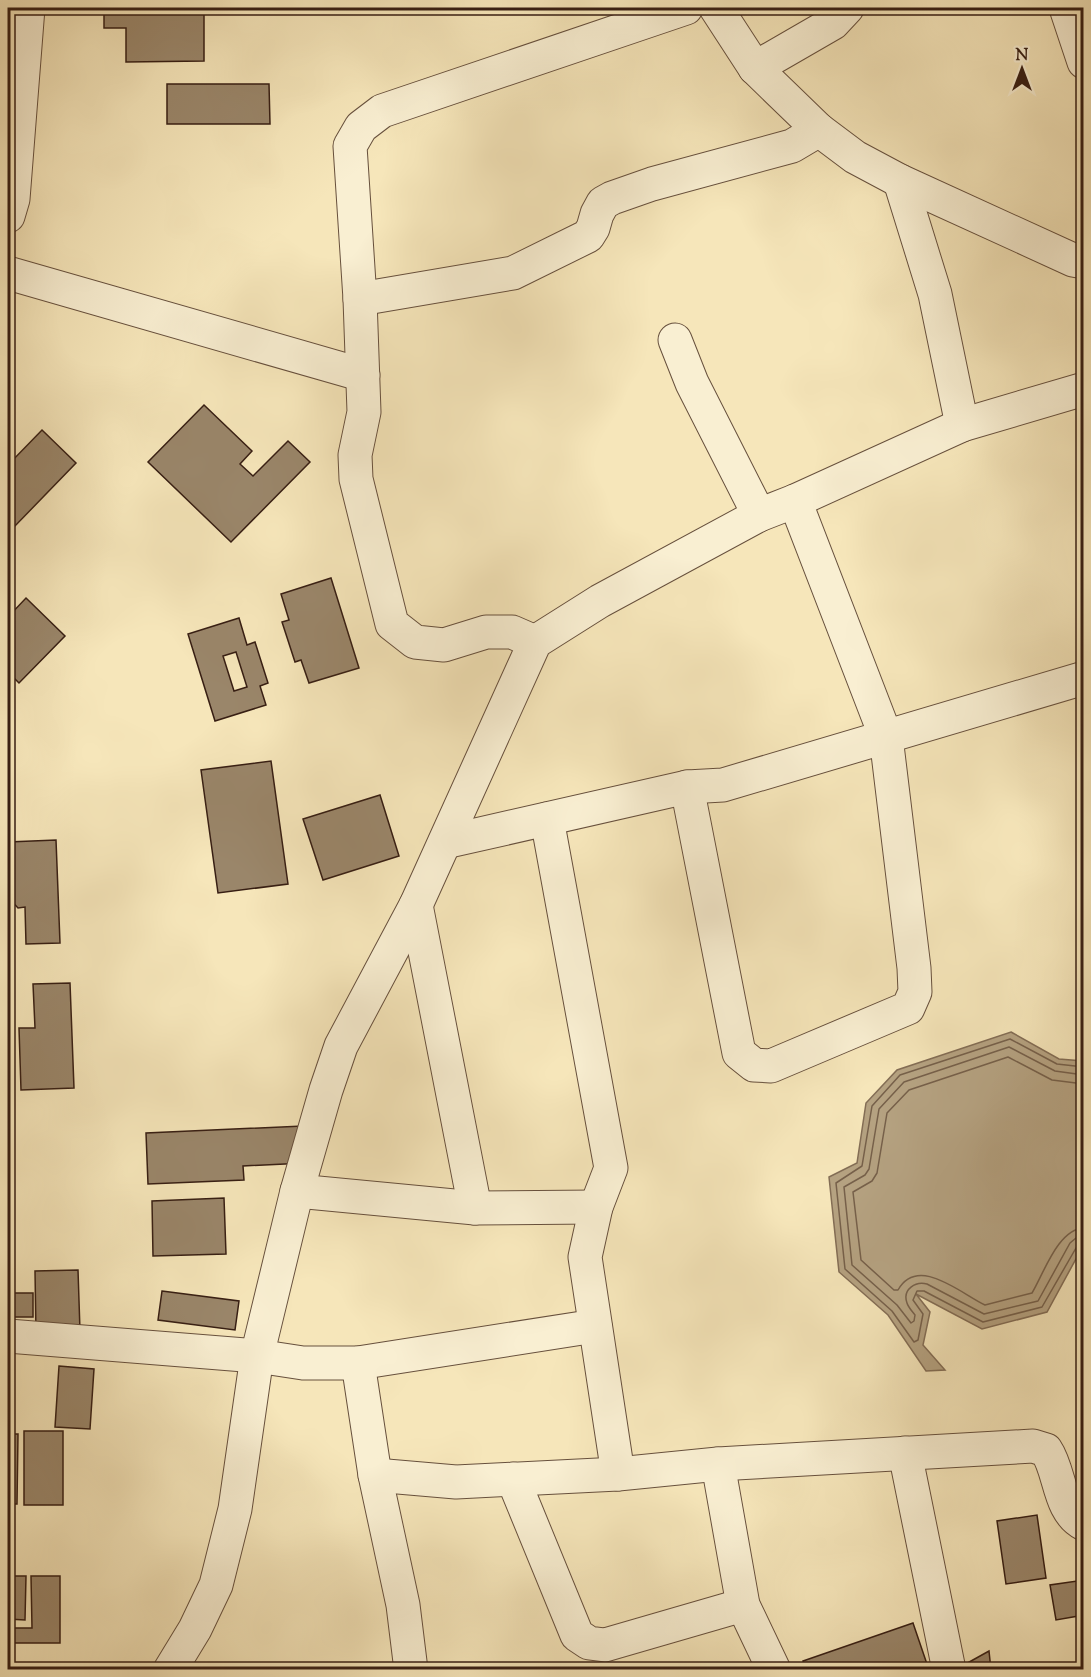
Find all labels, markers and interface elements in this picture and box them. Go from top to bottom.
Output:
north arrow [992,39,1052,99]
text: N [1016,45,1029,68]

